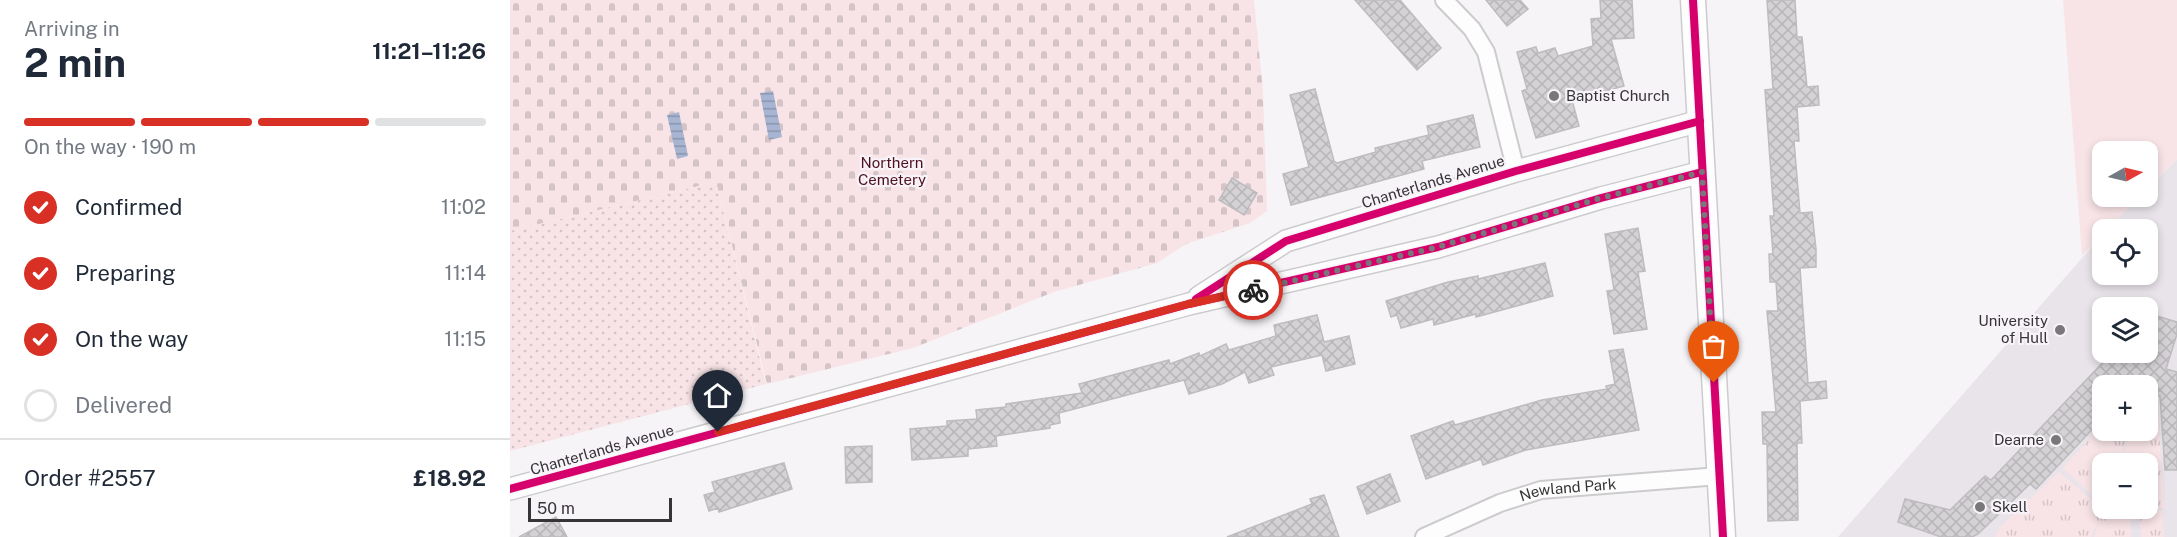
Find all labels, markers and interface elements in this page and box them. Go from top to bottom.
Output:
text: Arriving in [24,17,119,41]
text: 11:21–11:26 [372,38,486,64]
text: 2 min [24,40,126,86]
place label: Baptist Church [1566,87,1670,104]
marker: Baptist Church [1547,89,1561,103]
text: On the way · 190 m [24,135,196,159]
north arrow [2092,141,2158,207]
map controls [2092,141,2158,519]
street label: Chanterlands Avenue [1359,152,1506,211]
park label: Northern Cemetery [858,154,926,188]
icon: check [24,191,57,224]
text: Confirmed [75,194,182,220]
text: 11:02 [441,195,486,219]
button: locate [2092,219,2158,285]
icon: check [24,257,57,290]
text: Preparing [75,260,176,286]
courier [1223,260,1283,320]
text: 11:14 [445,261,486,285]
icon: bike [1237,274,1270,307]
button: layers [2092,297,2158,363]
place label: University of Hull [1978,312,2048,346]
pin [1688,321,1739,383]
icon: check [24,323,57,356]
marker: University of Hull [2053,323,2067,337]
text: On the way [75,326,188,352]
text: 11:15 [444,327,486,351]
icon: bag [1697,330,1730,363]
pin [692,370,743,432]
button: + [2092,375,2158,441]
icon: home [701,379,734,412]
text: Delivered [75,392,172,418]
street label: Chanterlands Avenue [528,421,676,478]
place label: Dearne [1994,431,2044,448]
marker: Dearne [2049,433,2063,447]
button: − [2092,453,2158,519]
text: Order #2557 [24,465,156,491]
text: £18.92 [413,465,486,491]
street label: Newland Park [1517,475,1617,504]
scale bar [528,495,672,522]
place label: Skell [1992,498,2027,515]
text: 50 m [537,499,575,518]
marker: Skell [1973,500,1987,514]

